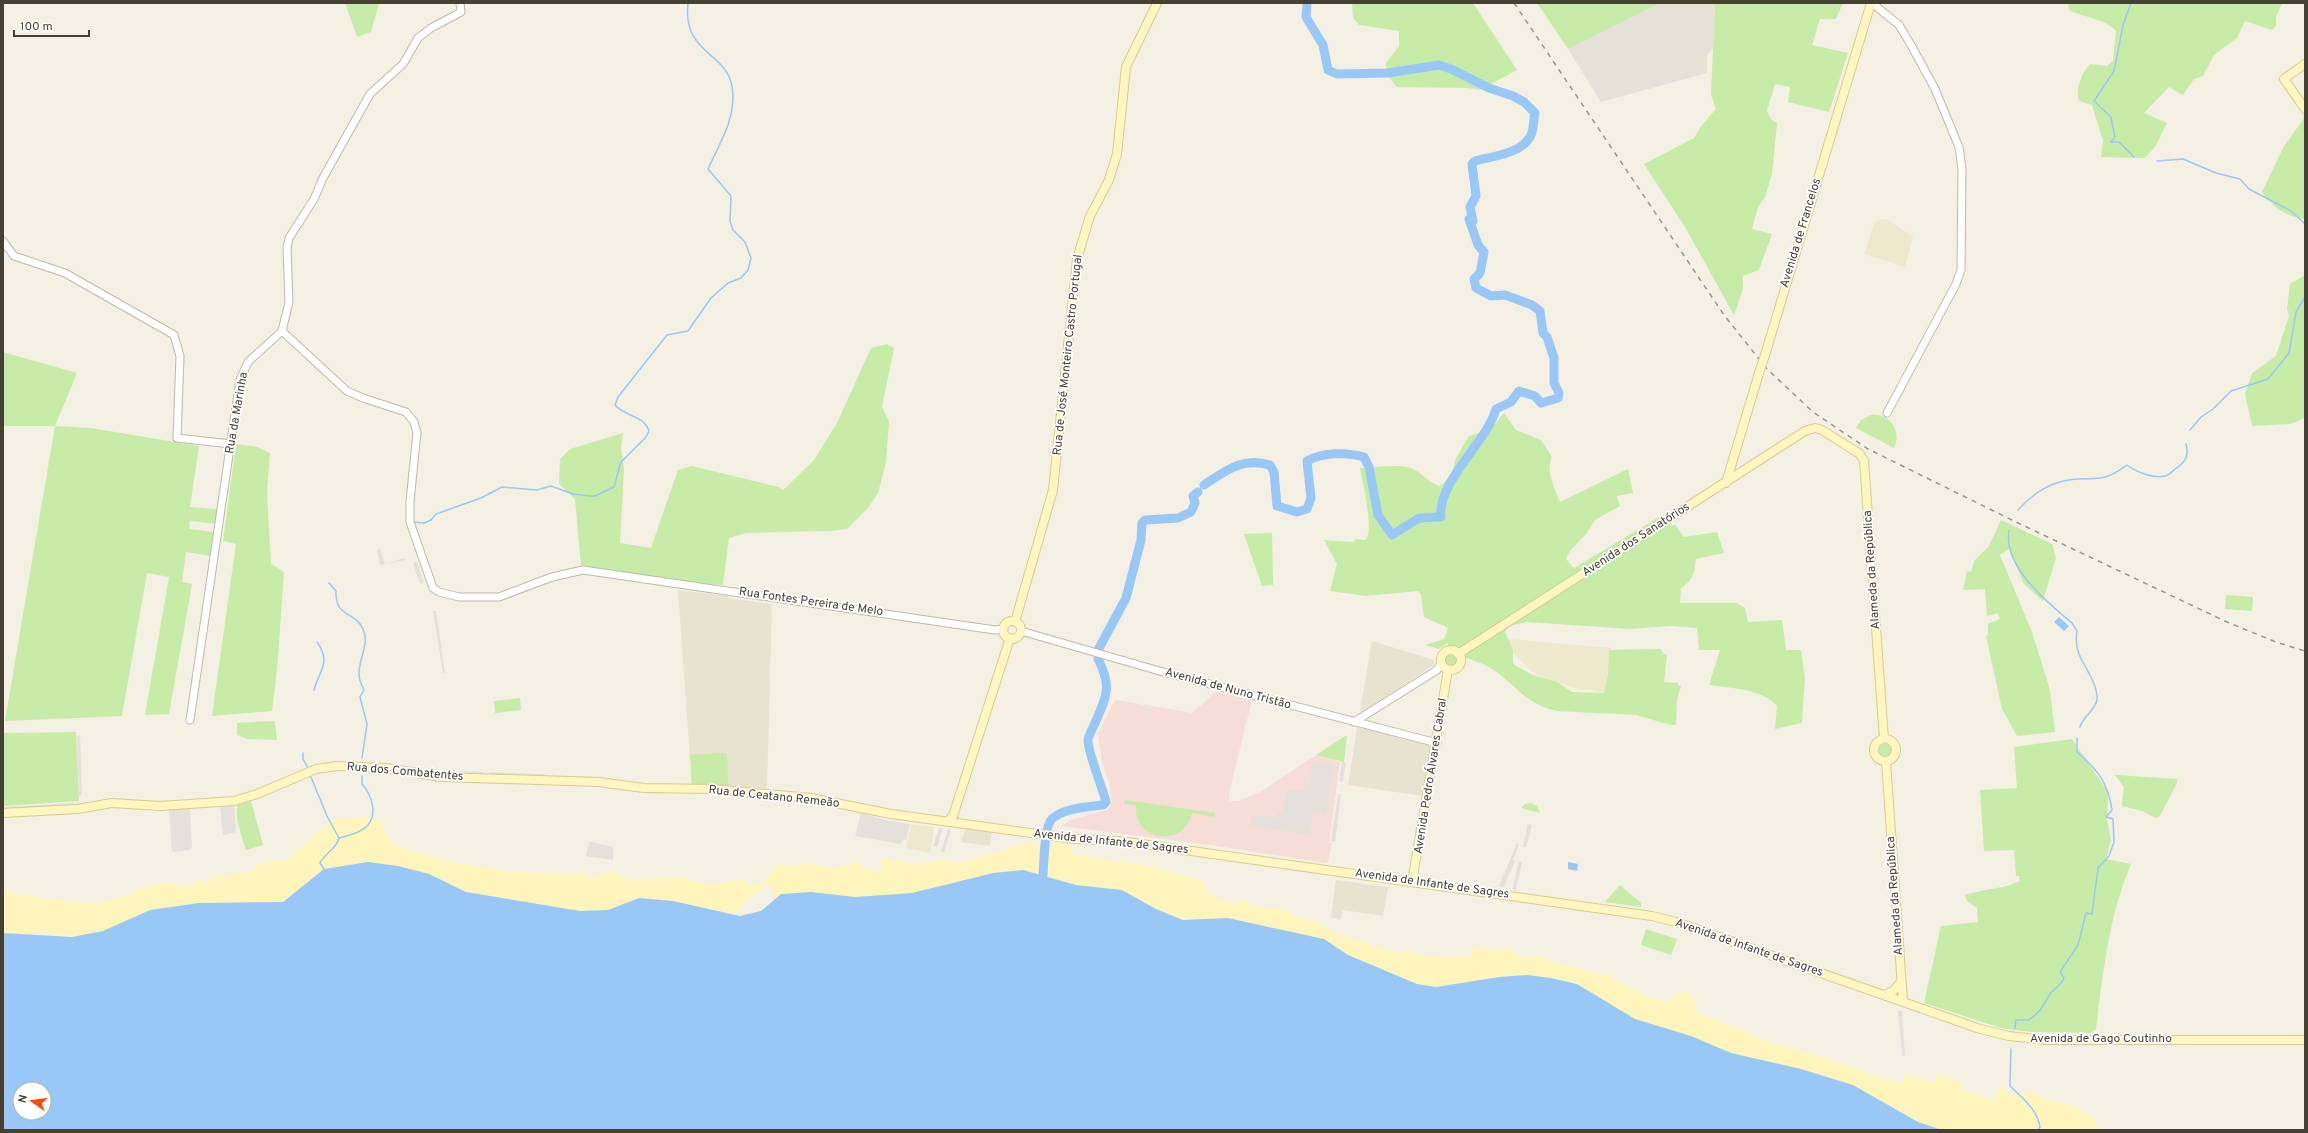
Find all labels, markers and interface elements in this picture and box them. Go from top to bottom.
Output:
scale bar [14,12,89,38]
text: 100 m [20,19,53,35]
street label: Avenida de Francelos [1777,176,1825,290]
street label: Rua de José Monteiro Castro Portugal [1049,254,1087,456]
street label: Rua da Marinha [222,371,252,455]
street label: Avenida dos Sanatórios [1579,499,1693,581]
street label: Alameda da República [1860,510,1884,630]
street label: Rua Fontes Pereira de Melo [738,584,884,620]
street label: Avenida de Nuno Tristão [1163,664,1293,714]
street label: Avenida Pedro Álvares Cabral [1411,697,1451,855]
street label: Rua dos Combatentes [346,759,464,785]
street label: Rua de Ceatano Remeão [708,782,841,812]
street label: Avenida de Infante de Sagres [1033,826,1189,858]
street label: Alameda da República [1883,836,1907,956]
street label: Avenida de Infante de Sagres [1354,865,1510,903]
street label: Avenida de Infante de Sagres [1673,915,1825,981]
street label: Avenida de Gago Coutinho [2030,1031,2172,1047]
north arrow [12,1081,52,1121]
text: N [16,1093,31,1104]

